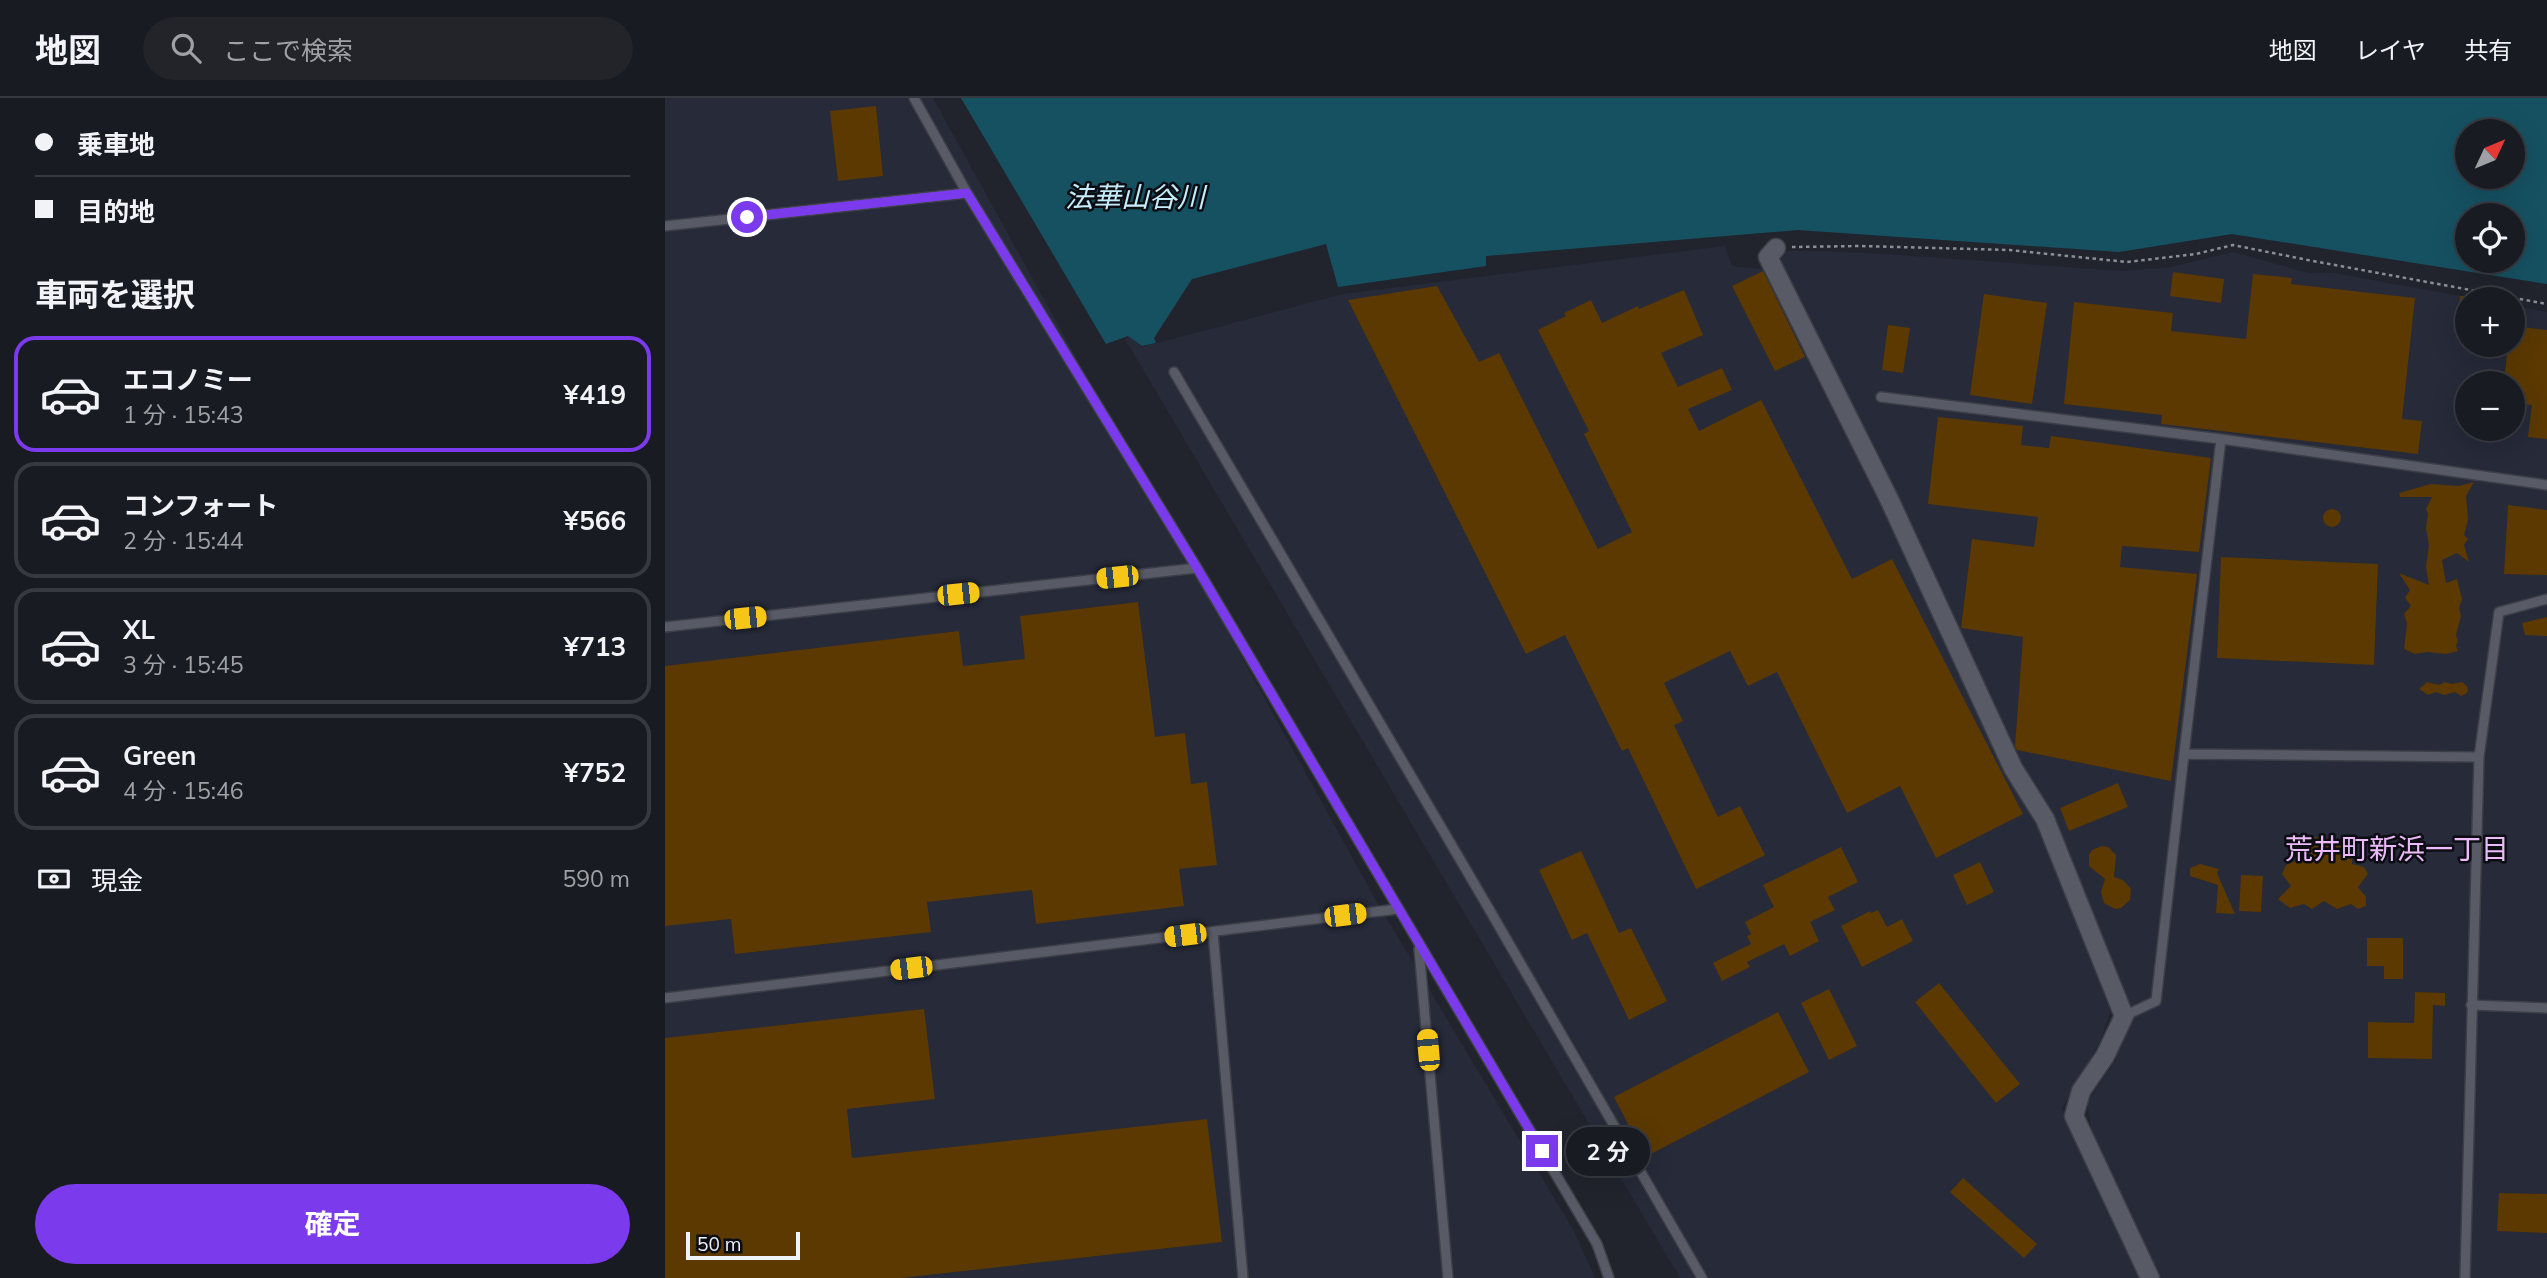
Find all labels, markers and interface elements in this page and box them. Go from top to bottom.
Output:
search box [143,17,633,80]
text: 地図 [35,29,101,70]
icon: search [167,29,205,67]
text: ここで検索 [223,34,353,67]
text: 地図 [2269,35,2317,65]
text: レイヤ [2355,35,2426,65]
text: 共有 [2464,35,2512,65]
north arrow [2455,119,2525,189]
map controls [2455,119,2525,441]
text: 乗車地 [77,128,155,161]
water label: 法華山谷川 [1065,179,1208,214]
text: 目的地 [77,195,155,228]
route start [731,201,763,233]
button: locate [2455,203,2525,273]
text: 車両を選択 [35,274,195,314]
button: + [2455,287,2525,357]
icon: car [39,363,102,426]
text: エコノミー [123,363,253,396]
button: − [2455,371,2525,441]
text: ¥419 [564,378,626,411]
text: 1 分 · 15:43 [123,400,244,429]
icon: car [39,489,102,552]
text: コンフォート [123,489,278,522]
text: ¥566 [564,504,626,537]
text: 2 分 · 15:44 [123,526,244,555]
car [1096,564,1139,590]
car [937,581,980,607]
car [724,605,767,631]
text: XL [123,613,155,646]
icon: car [39,615,102,678]
text: ¥713 [564,630,626,663]
text: 3 分 · 15:45 [123,650,244,679]
text: Green [123,739,196,772]
icon: car [39,741,102,804]
text: ¥752 [564,756,626,789]
text: 4 分 · 15:46 [123,776,244,805]
district label: 荒井町新浜一丁目 [2285,831,2509,866]
icon: cash [35,860,73,898]
text: 現金 [91,864,143,897]
text: 590 m [562,864,630,893]
car [1323,902,1368,928]
car [1163,922,1208,948]
car [889,955,934,981]
car [1416,1028,1441,1072]
callout: 2 分 [1567,1126,1651,1176]
route end [1526,1135,1558,1167]
text: 2 分 [1586,1137,1630,1166]
button: 確定 [35,1184,630,1264]
scale bar [686,1229,800,1261]
text: 50 m [697,1232,741,1256]

